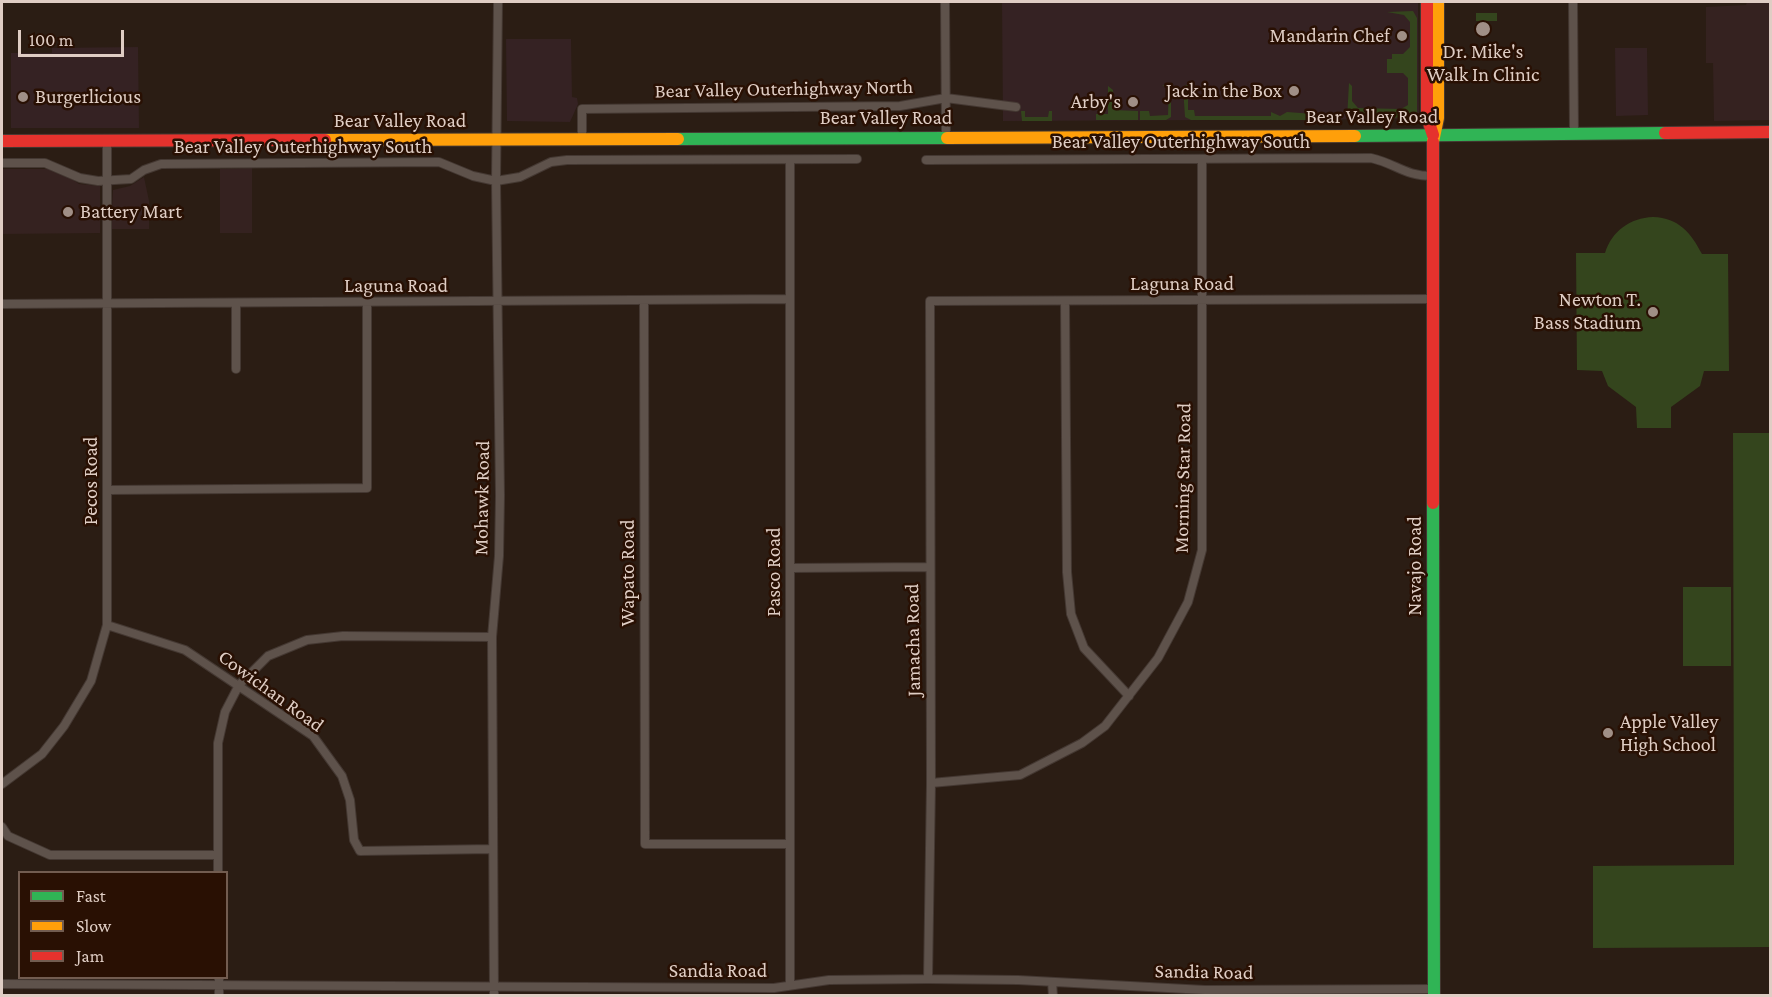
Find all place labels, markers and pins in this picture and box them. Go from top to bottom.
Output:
marker: Dr. Mike's Walk In Clinic [1474,20,1492,38]
place label: Mandarin Chef [1270,24,1390,48]
marker: Mandarin Chef [1395,29,1409,43]
place label: Dr. Mike's Walk In Clinic [1427,40,1539,87]
place label: Jack in the Box [1166,79,1282,103]
marker: Jack in the Box [1287,84,1301,98]
place label: Burgerlicious [35,85,141,109]
marker: Burgerlicious [16,90,30,104]
place label: Arby's [1071,90,1121,114]
marker: Arby's [1126,95,1140,109]
place label: Battery Mart [80,200,182,224]
marker: Battery Mart [61,205,75,219]
place label: Newton T. Bass Stadium [1534,288,1641,335]
marker: Newton T. Bass Stadium [1646,305,1660,319]
place label: Apple Valley High School [1620,710,1718,757]
marker: Apple Valley High School [1601,726,1615,740]

